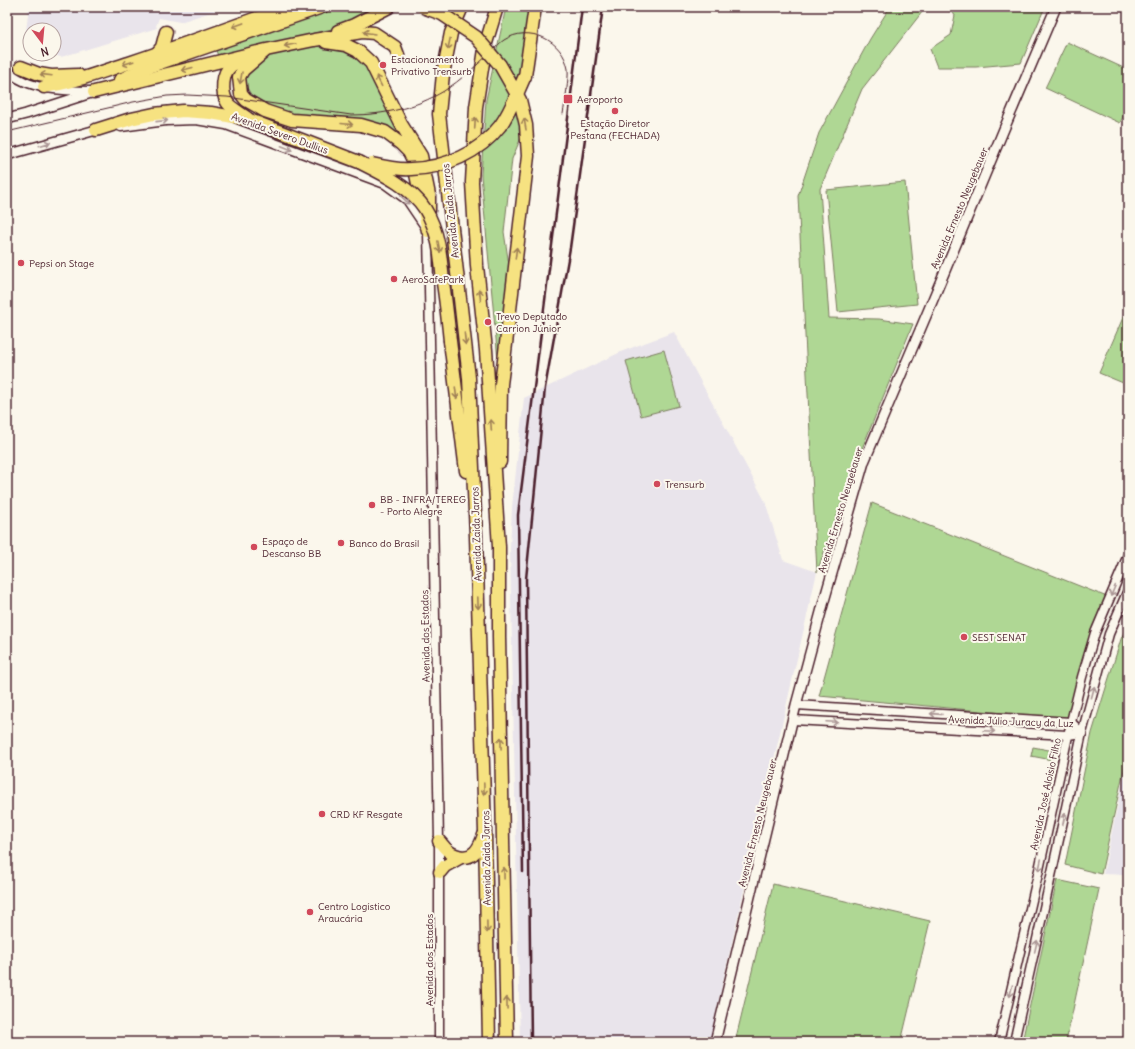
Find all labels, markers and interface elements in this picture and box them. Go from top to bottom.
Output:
north arrow [22,22,62,62]
one-way arrow [232,22,244,30]
one-way arrow [363,29,376,37]
one-way arrow [445,37,453,50]
one-way arrow [284,42,297,50]
text: N [39,44,50,59]
place label: Estacionamento Privativo Trensurb [391,53,472,78]
one-way arrow [122,60,135,67]
marker: Estacionamento Privativo Trensurb [378,60,388,70]
one-way arrow [181,66,194,74]
one-way arrow [40,71,53,79]
one-way arrow [237,71,245,84]
one-way arrow [375,75,383,87]
marker: Aeroporto [562,93,574,105]
place label: Aeroporto [577,93,623,106]
marker: Estação Diretor Pestana (FECHADA) [610,106,620,116]
street label: Avenida Severo Dullius [230,110,330,157]
one-way arrow [155,117,168,125]
one-way arrow [471,117,479,130]
place label: Estação Diretor Pestana (FECHADA) [570,117,660,142]
one-way arrow [521,118,529,131]
one-way arrow [340,121,353,128]
one-way arrow [38,140,51,148]
one-way arrow [281,144,293,152]
street label: Avenida Ernesto Neugebauer [928,145,991,271]
street label: Avenida Zaida Jarros [439,163,462,259]
one-way arrow [400,195,410,205]
one-way arrow [435,240,443,253]
one-way arrow [512,247,520,260]
place label: Pepsi on Stage [29,257,94,270]
marker: Pepsi on Stage [16,258,26,268]
place label: AeroSafePark [402,273,464,286]
marker: AeroSafePark [389,274,399,284]
one-way arrow [476,289,484,302]
place label: Trevo Deputado Carrion Júnior [496,310,568,335]
marker: Trevo Deputado Carrion Júnior [483,317,493,327]
one-way arrow [461,332,469,345]
one-way arrow [452,386,460,399]
one-way arrow [487,419,494,432]
street label: Avenida Ernesto Neugebauer [815,446,866,575]
place label: Trensurb [665,478,705,491]
marker: Trensurb [652,479,662,489]
street label: Avenida Zaida Jarros [468,486,485,582]
place label: BB - INFRA/TEREG - Porto Alegre [380,493,466,518]
marker: BB - INFRA/TEREG - Porto Alegre [367,500,377,510]
place label: Espaço de Descanso BB [262,535,322,560]
place label: Banco do Brasil [349,537,419,550]
marker: Banco do Brasil [336,538,346,548]
marker: Espaço de Descanso BB [249,542,259,552]
one-way arrow [1108,584,1116,596]
street label: Avenida dos Estados [418,589,433,682]
one-way arrow [474,596,482,609]
place label: SEST SENAT [972,631,1026,644]
marker: SEST SENAT [959,632,969,642]
one-way arrow [1090,686,1097,699]
one-way arrow [930,710,943,717]
street label: Avenida Júlio Juracy da Luz [948,713,1074,730]
one-way arrow [825,718,838,725]
one-way arrow [982,727,995,734]
street label: Avenida José Aloísio Filho [1027,736,1064,851]
one-way arrow [497,737,505,750]
street label: Avenida Ernesto Neugebauer [735,758,780,888]
one-way arrow [480,782,488,795]
place label: CRD KF Resgate [330,808,403,821]
marker: CRD KF Resgate [317,809,327,819]
street label: Avenida Zaida Jarros [479,810,494,906]
one-way arrow [1060,813,1068,826]
one-way arrow [1035,858,1043,871]
one-way arrow [500,867,508,880]
place label: Centro Logístico Araucária [318,900,391,925]
marker: Centro Logístico Araucária [305,907,315,917]
street label: Avenida dos Estados [423,913,436,1006]
one-way arrow [483,920,491,933]
one-way arrow [1032,939,1040,952]
one-way arrow [1006,984,1014,997]
one-way arrow [503,997,511,1010]

